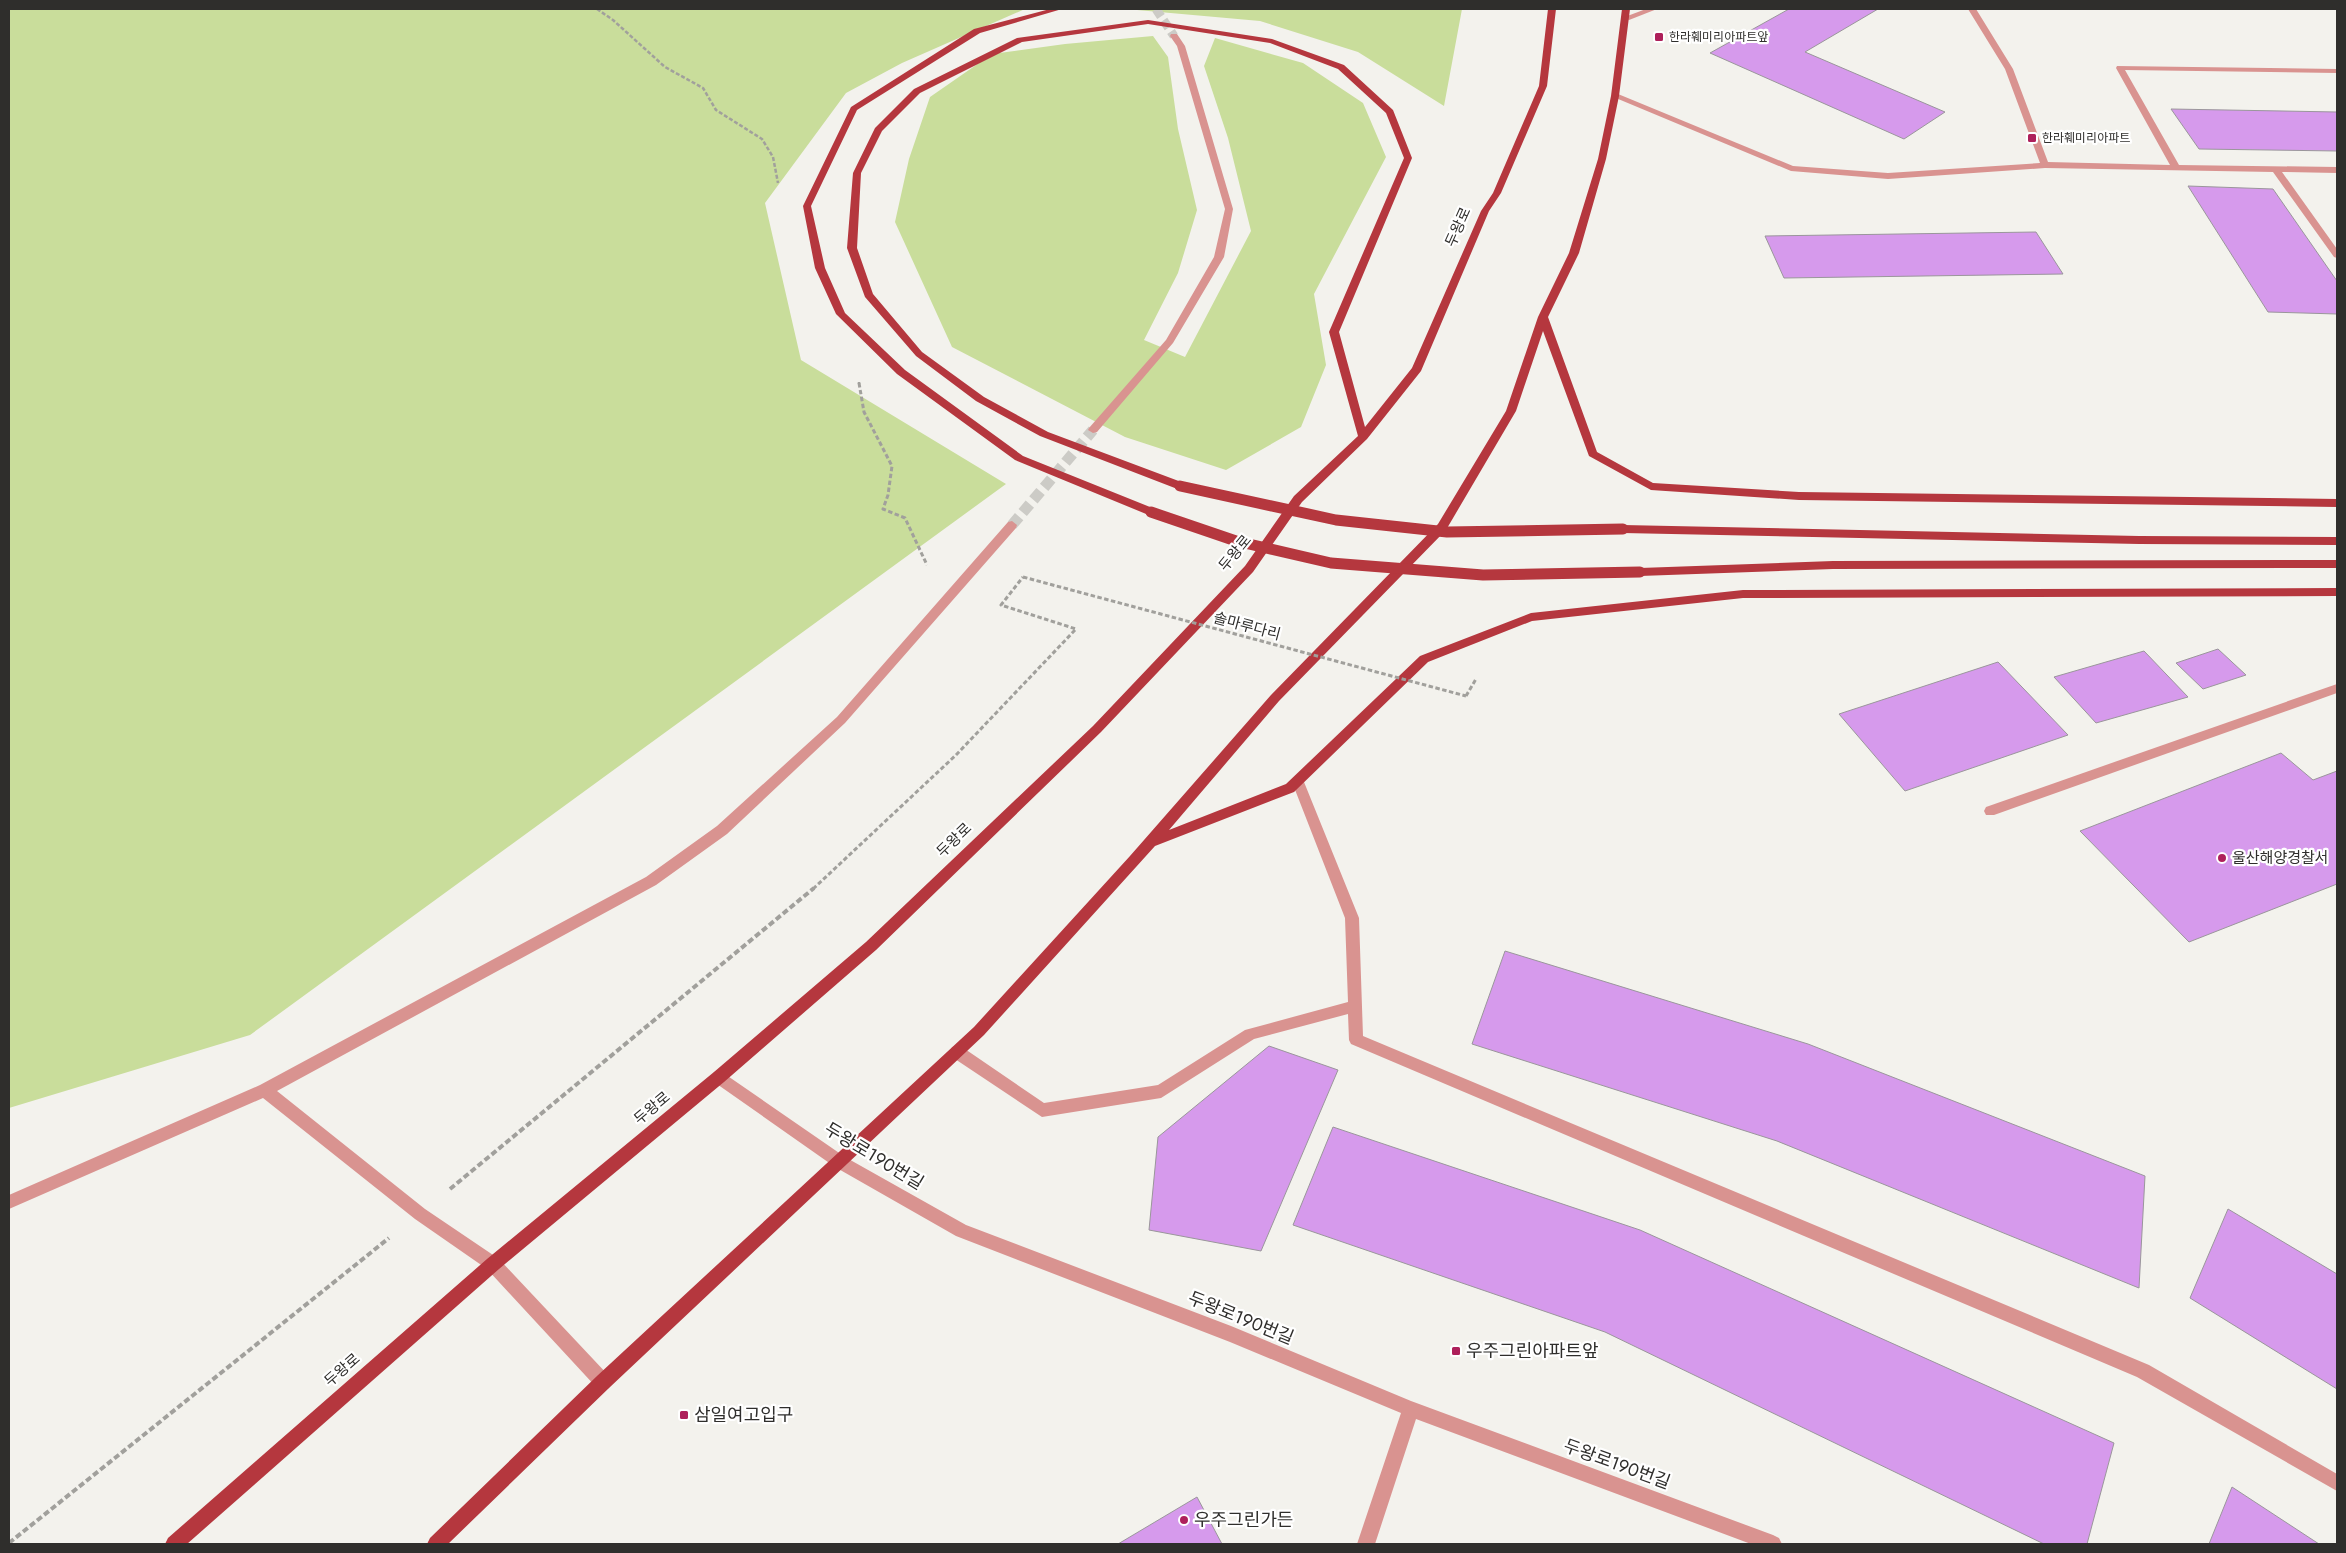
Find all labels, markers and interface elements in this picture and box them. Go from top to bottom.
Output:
place label: 한라훼미리아파트앞 [1669,28,1768,46]
marker: 한라훼미리아파트앞 [1653,31,1665,43]
place label: 한라훼미리아파트 [2042,129,2130,147]
marker: 한라훼미리아파트 [2026,132,2038,144]
street label: 두왕로 [1440,204,1476,250]
street label: 두왕로 [1213,530,1257,576]
street label: 솔마루다리 [1211,606,1283,646]
street label: 두왕로 [931,818,977,862]
place label: 울산해양경찰서 [2232,847,2329,869]
marker: 울산해양경찰서 [2216,852,2228,864]
street label: 두왕로 [629,1086,675,1130]
street label: 두왕로190번길 [819,1116,929,1196]
street label: 두왕로190번길 [1184,1285,1298,1351]
place label: 우주그린아파트앞 [1466,1338,1598,1364]
marker: 우주그린아파트앞 [1450,1345,1462,1357]
street label: 두왕로 [319,1348,365,1392]
place label: 삼일여고입구 [694,1402,793,1428]
marker: 삼일여고입구 [678,1409,690,1421]
street label: 두왕로190번길 [1560,1433,1674,1495]
place label: 우주그린가든 [1194,1507,1293,1533]
marker: 우주그린가든 [1178,1514,1190,1526]

